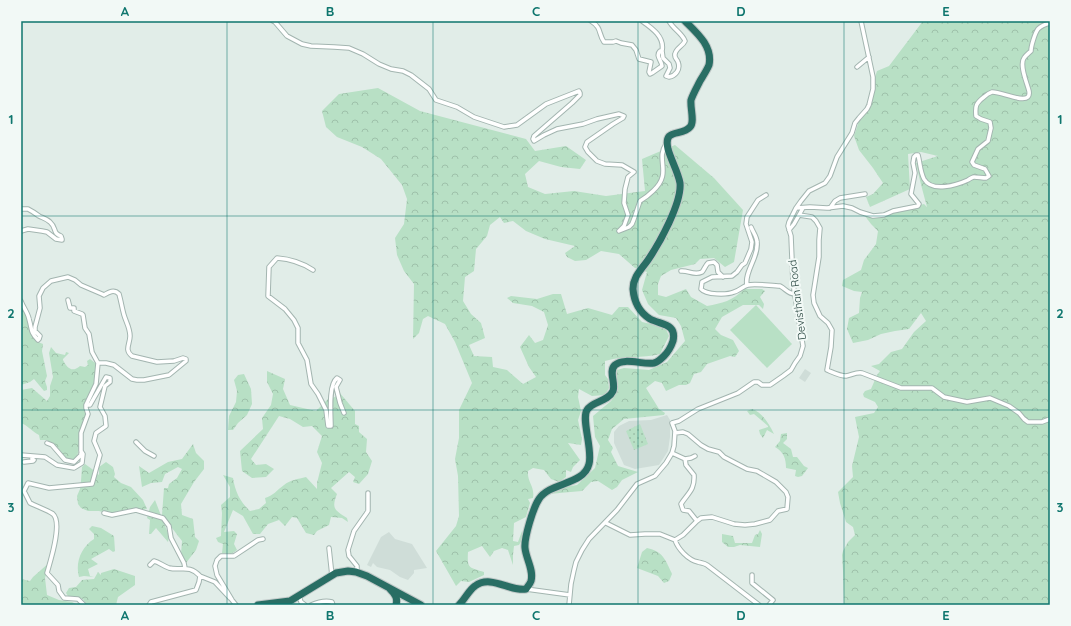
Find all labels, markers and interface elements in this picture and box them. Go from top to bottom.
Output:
text: A [121,3,130,19]
text: B [326,3,334,19]
text: C [532,3,540,19]
text: D [736,3,746,19]
text: E [942,3,950,19]
text: 1 [8,111,14,127]
text: 1 [1057,111,1063,127]
street label: Devisthan Road [785,259,809,341]
text: 2 [7,305,15,321]
text: 2 [1056,305,1064,321]
text: 3 [8,499,15,515]
text: 3 [1057,499,1064,515]
text: A [121,607,130,623]
text: B [326,607,334,623]
text: C [532,607,540,623]
text: D [736,607,746,623]
text: E [942,607,950,623]

